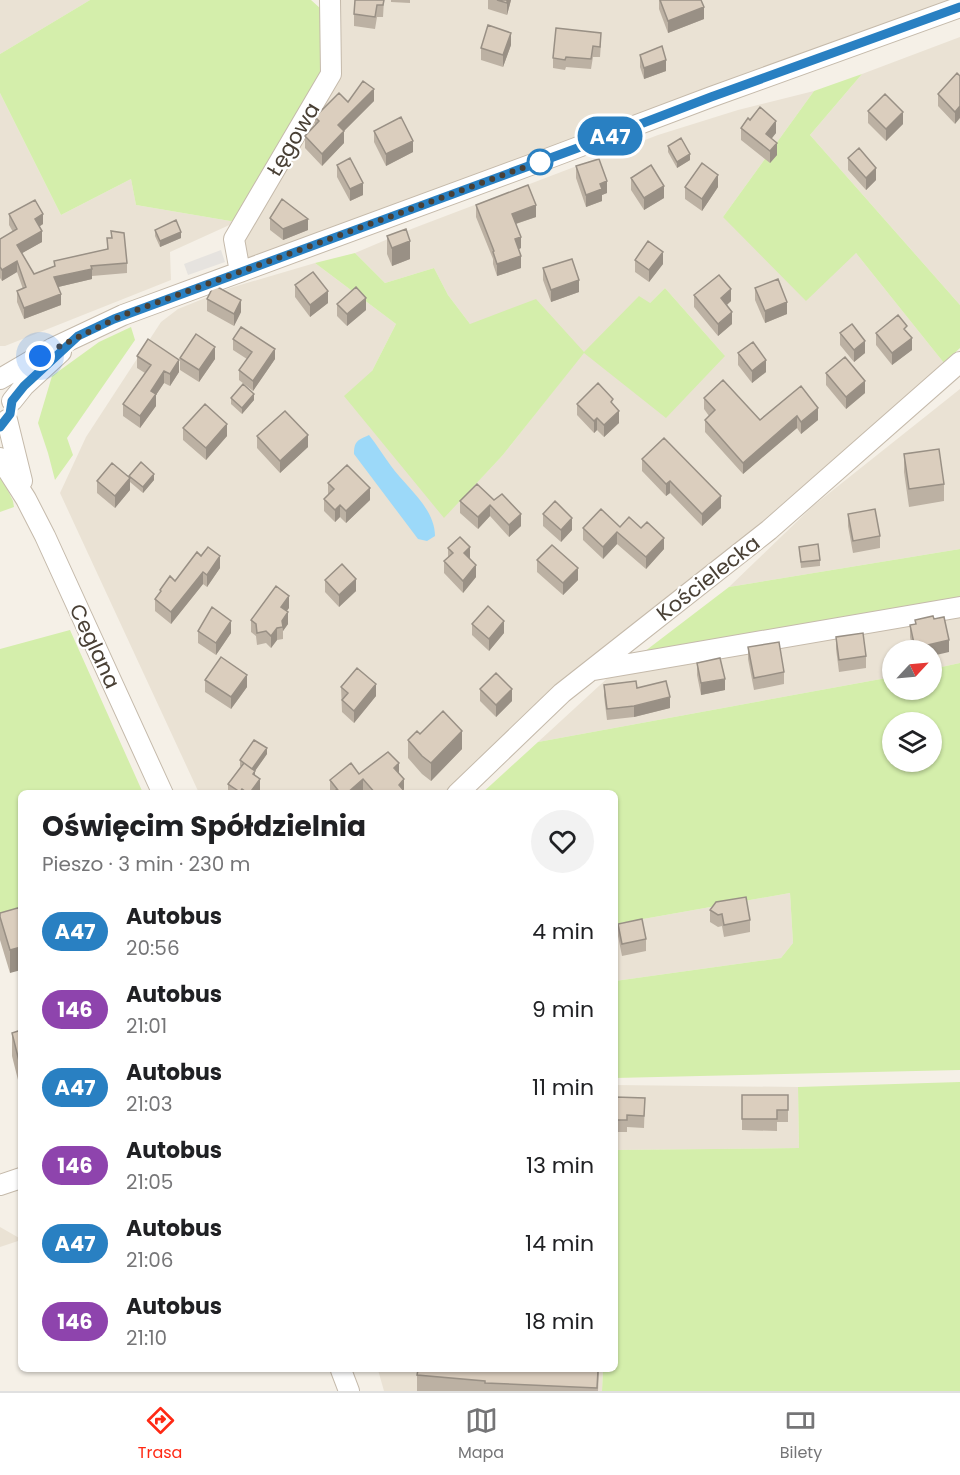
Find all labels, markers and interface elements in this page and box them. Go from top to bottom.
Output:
street label: Łęgowa [260,97,326,181]
line badge: A47 [576,116,644,156]
text: A47 [590,122,630,151]
unlabelled marker [527,149,553,175]
your location [25,341,55,371]
street label: Kościelecka [650,528,766,628]
street label: Ceglana [63,599,127,693]
north arrow [882,640,942,700]
map controls [882,640,942,772]
button: layers [882,712,942,772]
text: Oświęcim Spółdzielnia [42,807,366,846]
button: heart [531,810,594,873]
text: Pieszo · 3 min · 230 m [42,850,250,878]
text: Autobus [126,901,222,932]
text: 4 min [532,916,594,947]
text: A47 [55,917,95,946]
text: 20:56 [126,934,180,962]
text: Autobus [126,979,222,1010]
text: 9 min [532,994,594,1025]
text: 146 [57,995,93,1024]
text: 21:01 [126,1012,167,1040]
text: Autobus [126,1057,222,1088]
text: 11 min [532,1072,594,1103]
text: A47 [55,1073,95,1102]
text: 21:03 [126,1090,173,1118]
text: Autobus [126,1135,222,1166]
text: 13 min [526,1150,594,1181]
text: 146 [57,1151,93,1180]
text: 21:05 [126,1168,173,1196]
text: Autobus [126,1213,222,1244]
text: 14 min [525,1228,594,1259]
text: A47 [55,1229,95,1258]
text: 21:06 [126,1246,173,1274]
text: Autobus [126,1291,222,1322]
text: 18 min [525,1306,594,1337]
text: 146 [57,1307,93,1336]
text: 21:10 [126,1324,167,1352]
tab: Trasa [138,1404,182,1465]
tab: Mapa [458,1404,504,1465]
tab: Bilety [780,1404,822,1465]

